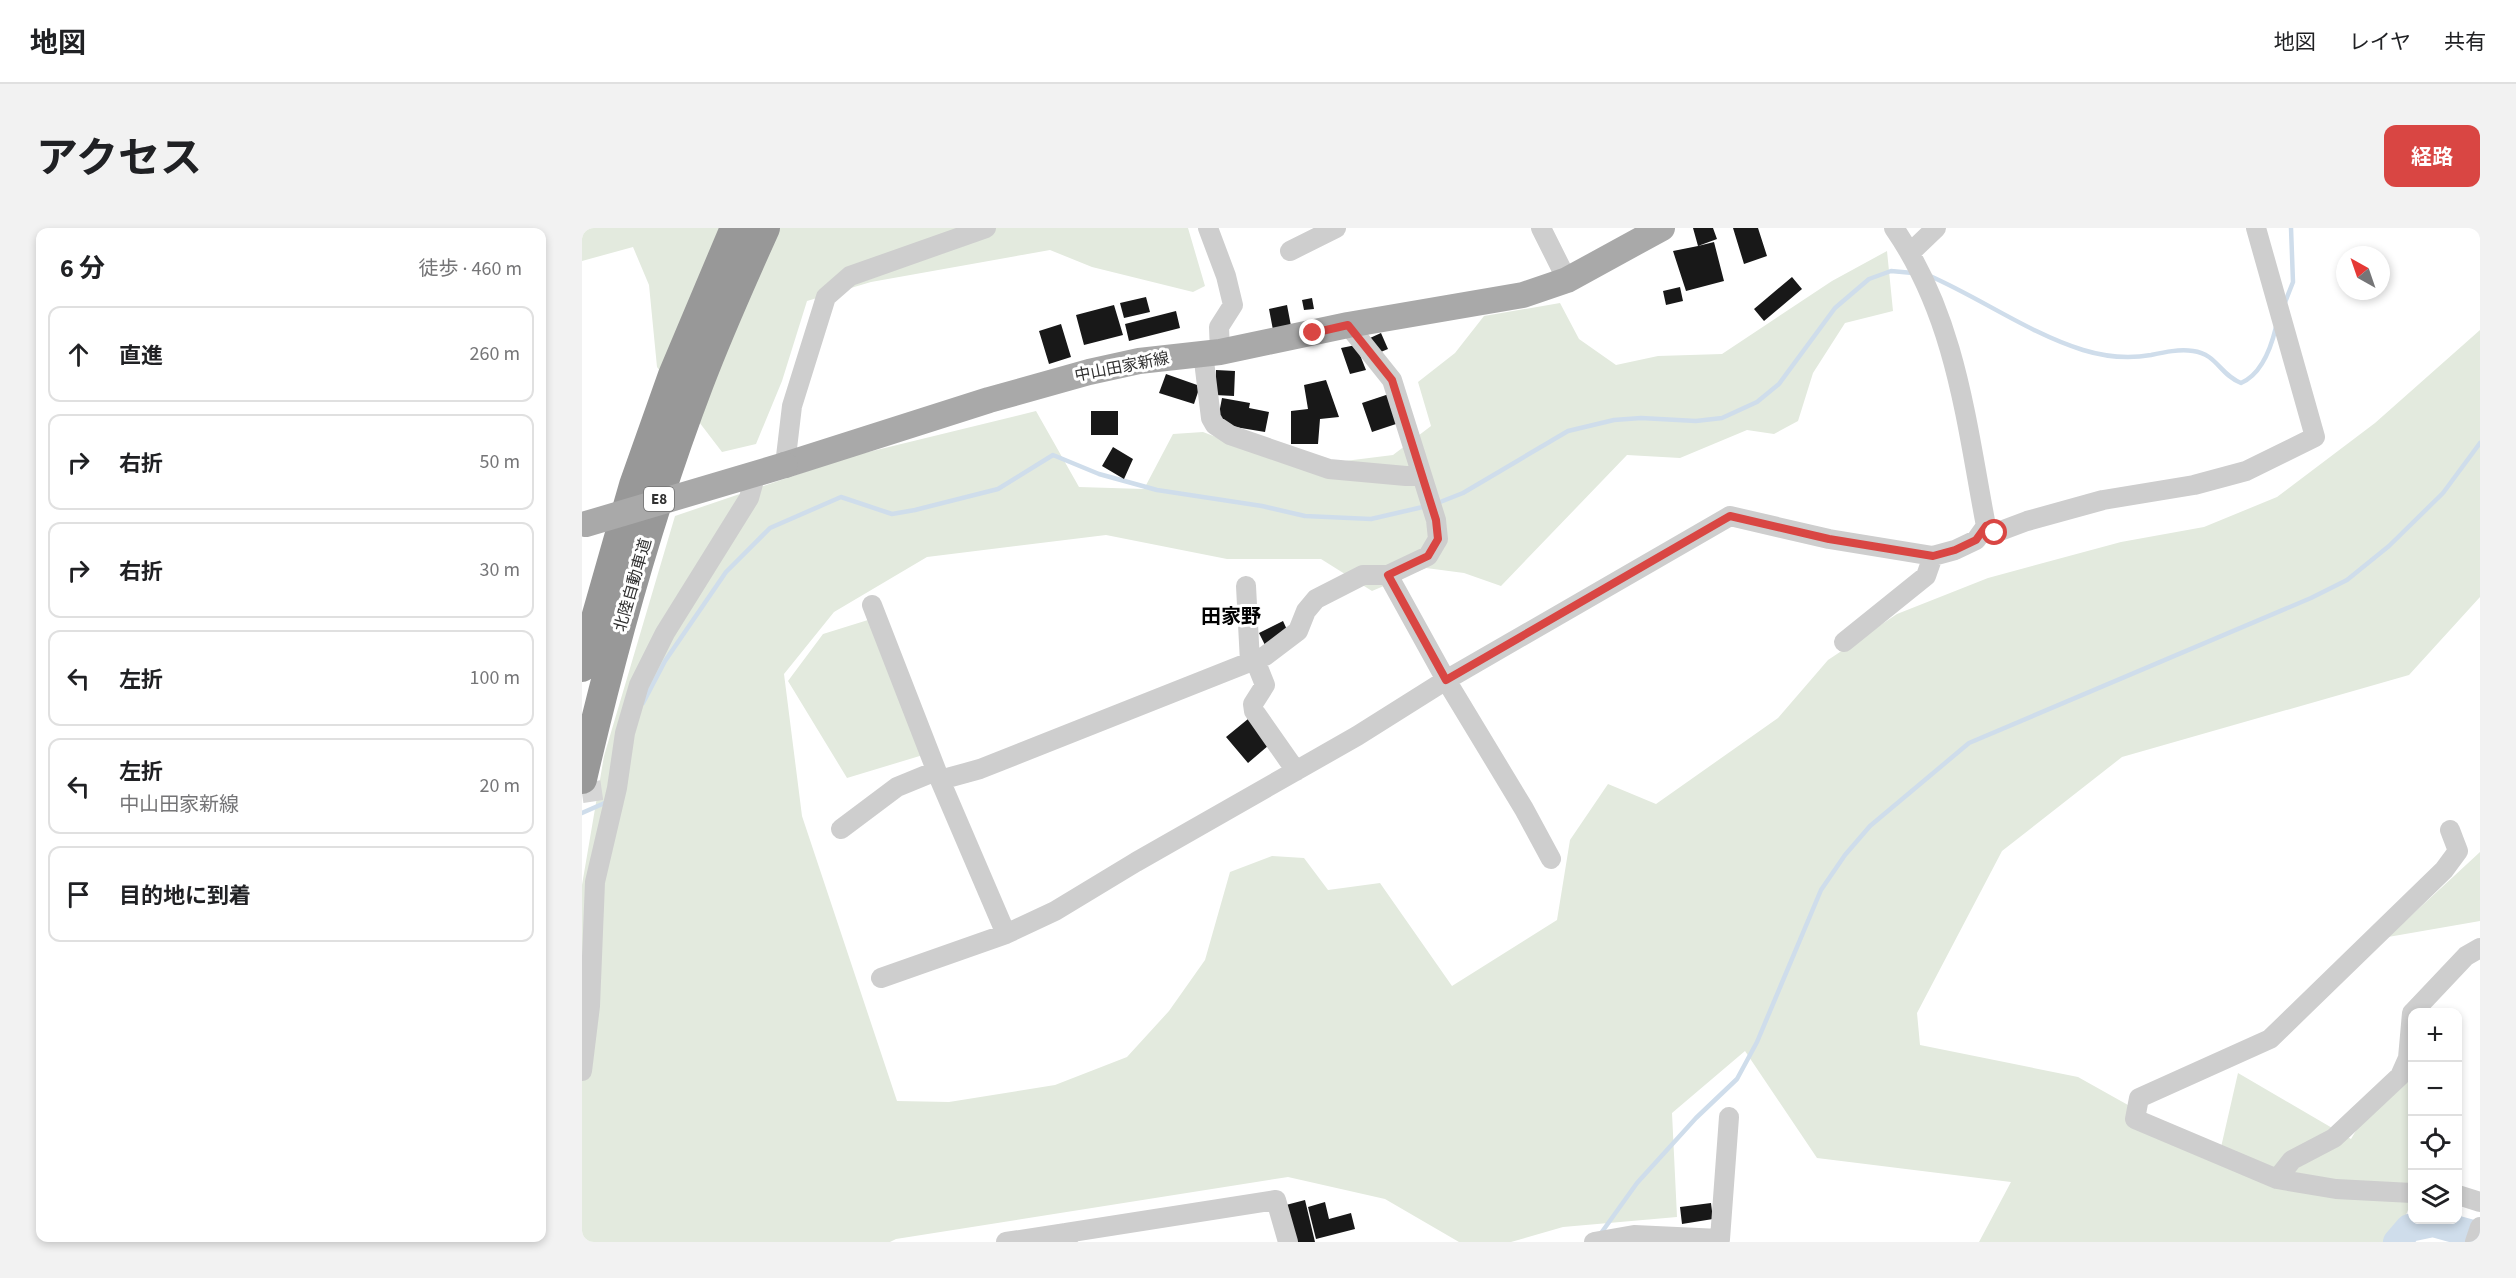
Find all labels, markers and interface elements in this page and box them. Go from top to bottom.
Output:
text: 地図 [30,23,86,63]
text: 地図 [2274,27,2316,57]
text: レイヤ [2349,27,2411,57]
text: 共有 [2444,27,2486,57]
button: 経路 [2384,125,2480,187]
text: アクセス [36,129,202,189]
north arrow [2336,246,2390,300]
text: 6 分 [60,250,105,287]
text: 徒歩 · 460 m [419,255,522,283]
route end [1299,319,1325,345]
icon: ahead [62,338,95,371]
text: 直進 [119,340,163,372]
text: 260 m [470,340,520,368]
street label: 中山田家新線 [1073,347,1171,387]
icon: right [62,446,95,479]
text: 右折 [119,448,163,480]
text: 50 m [480,448,520,476]
road number: E8 [644,487,674,511]
route start [1981,519,2007,545]
street label: 北陸自動車道 [609,536,657,634]
icon: right [62,554,95,587]
text: 右折 [119,556,163,588]
text: 30 m [480,556,520,584]
district label: 田家野 [1201,603,1261,631]
icon: left [62,662,95,695]
text: 左折 [119,664,163,696]
text: 100 m [470,664,520,692]
text: 左折 [119,756,163,788]
icon: left [62,770,95,803]
text: 20 m [480,772,520,800]
text: 中山田家新線 [119,791,239,819]
icon: arrive [62,878,95,911]
text: 目的地に到着 [119,880,251,912]
map controls [2408,1008,2462,1224]
button: + [2408,1008,2462,1062]
button: − [2408,1062,2462,1116]
button: locate [2408,1116,2462,1170]
button: layers [2408,1170,2462,1224]

